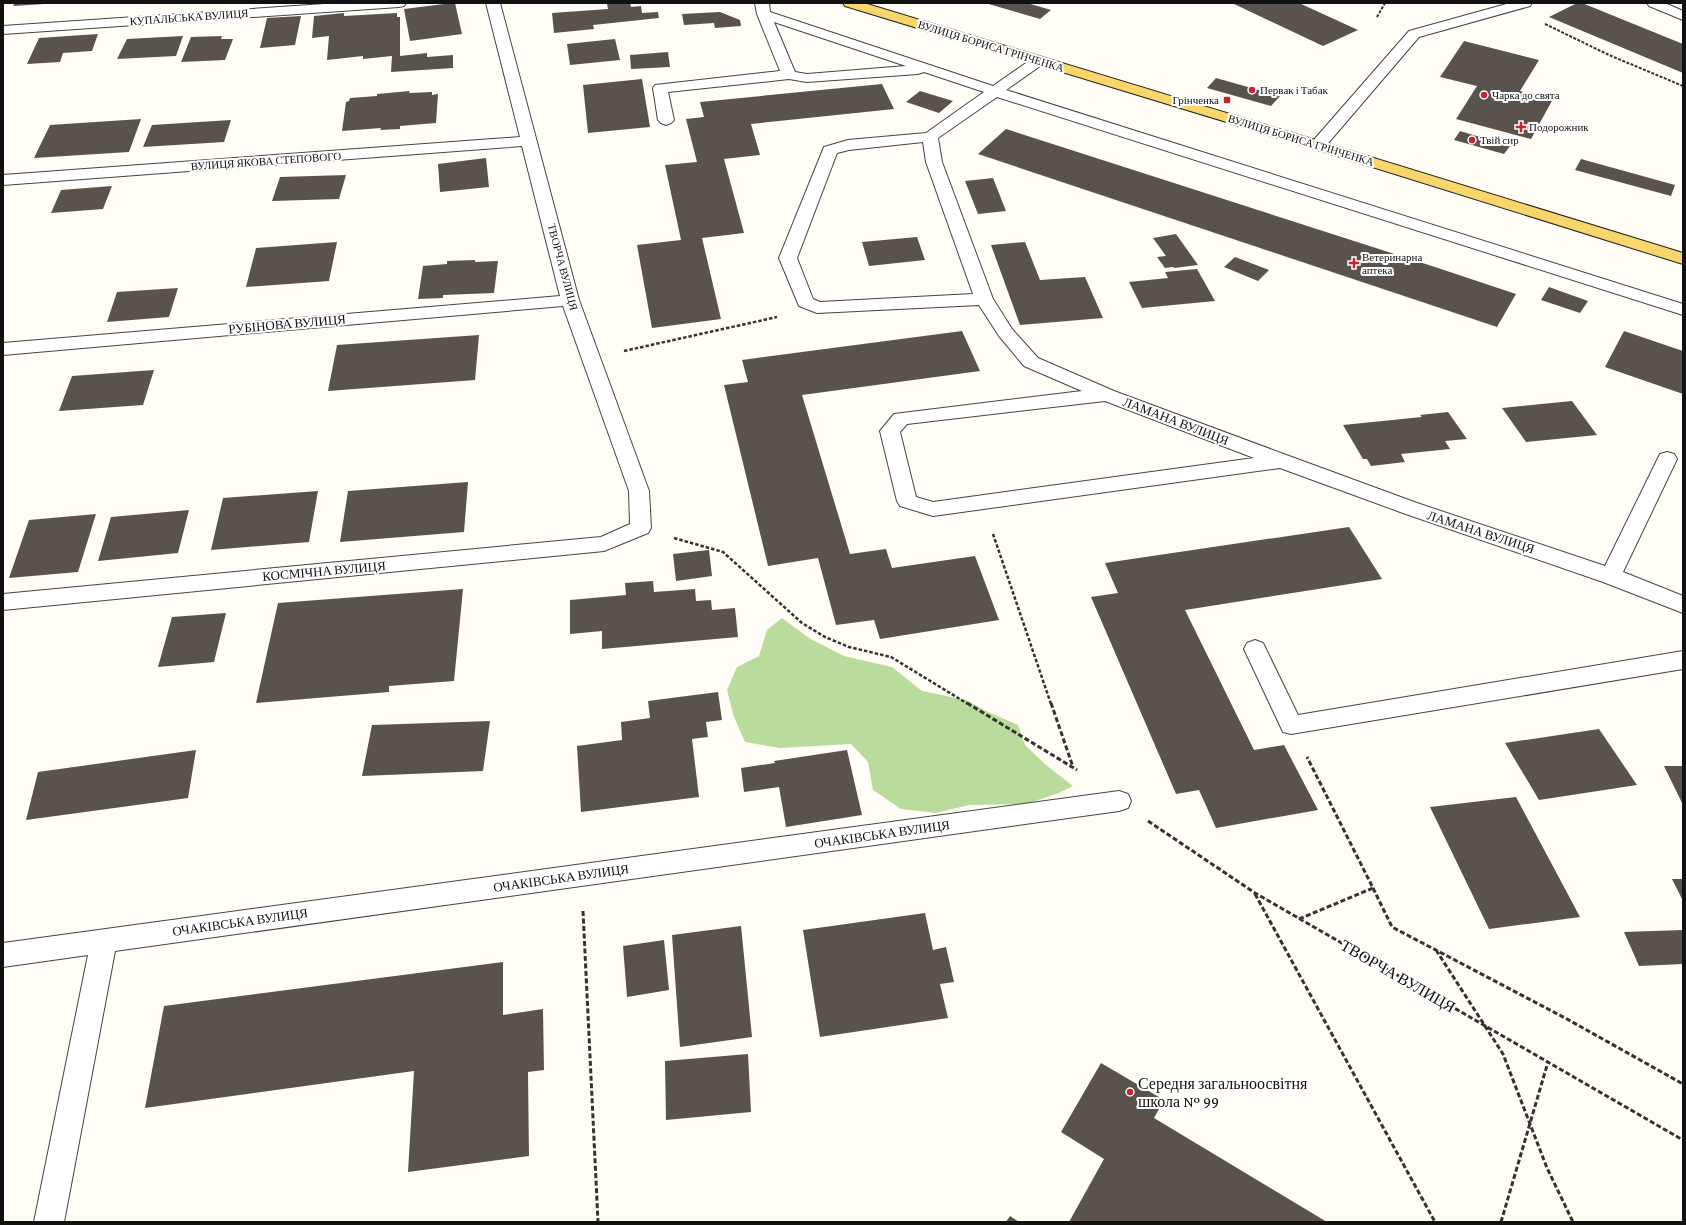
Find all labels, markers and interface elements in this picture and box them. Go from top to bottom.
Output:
street label: КУПАЛЬСЬКА ВУЛИЦЯ [129,7,249,27]
street label: ВУЛИЦЯ БОРИСА ГРІНЧЕНКА [917,18,1065,74]
place label: Первак і Табак [1260,84,1329,96]
marker: Первак і Табак [1247,85,1257,95]
place label: Чарка до свята [1492,89,1560,101]
marker: Чарка до свята [1479,90,1489,100]
place label: Грінченка [1173,94,1219,106]
marker: Грінченка [1222,95,1232,105]
street label: ВУЛИЦЯ БОРИСА ГРІНЧЕНКА [1227,112,1375,168]
place label: Подорожник [1529,121,1589,133]
marker: Подорожник [1516,122,1526,132]
place label: Твій сир [1480,134,1519,146]
marker: Твій сир [1467,135,1477,145]
street label: ВУЛИЦЯ ЯКОВА СТЕПОВОГО [190,150,342,172]
street label: ТВОРЧА ВУЛИЦЯ [546,222,580,312]
place label: Ветеринарна аптека [1362,251,1422,276]
marker: Ветеринарна аптека [1349,258,1359,268]
street label: РУБІНОВА ВУЛИЦЯ [228,311,347,337]
street label: ЛАМАНА ВУЛИЦЯ [1121,394,1231,448]
street label: ЛАМАНА ВУЛИЦЯ [1425,508,1537,557]
street label: КОСМІЧНА ВУЛИЦЯ [262,558,387,584]
street label: ОЧАКІВСЬКА ВУЛИЦЯ [813,817,951,851]
street label: ОЧАКІВСЬКА ВУЛИЦЯ [492,861,630,895]
street label: ОЧАКІВСЬКА ВУЛИЦЯ [171,905,309,939]
street label: ТВОРЧА ВУЛИЦЯ [1337,936,1459,1017]
place label: Середня загальноосвітня школа № 99 [1138,1075,1308,1110]
marker: Середня загальноосвітня школа № 99 [1125,1087,1135,1097]

